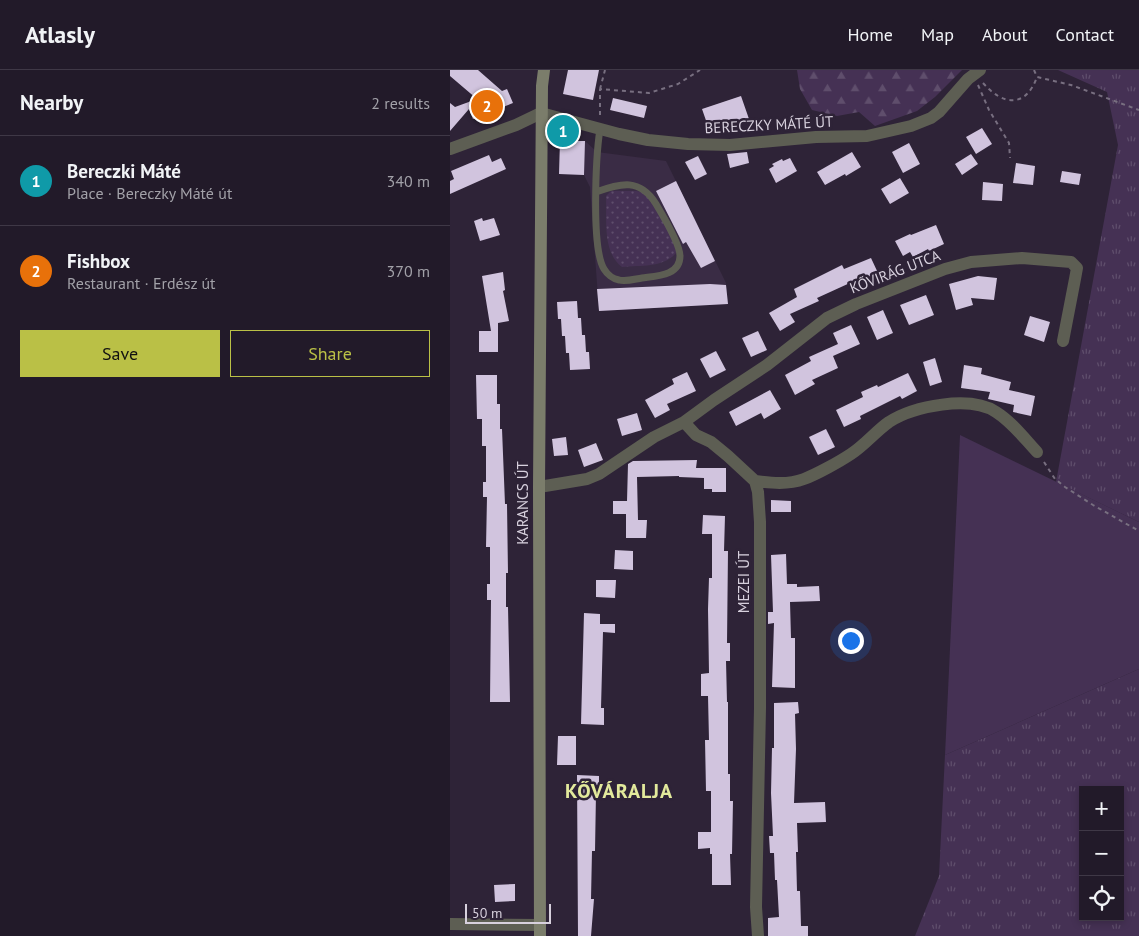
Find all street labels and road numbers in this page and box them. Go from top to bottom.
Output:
street label: BERECZKY MÁTÉ ÚT [704,112,835,137]
street label: KŐVIRÁG UTCA [847,245,943,298]
street label: KARANCS ÚT [513,461,532,545]
street label: MEZEI ÚT [734,550,753,613]

